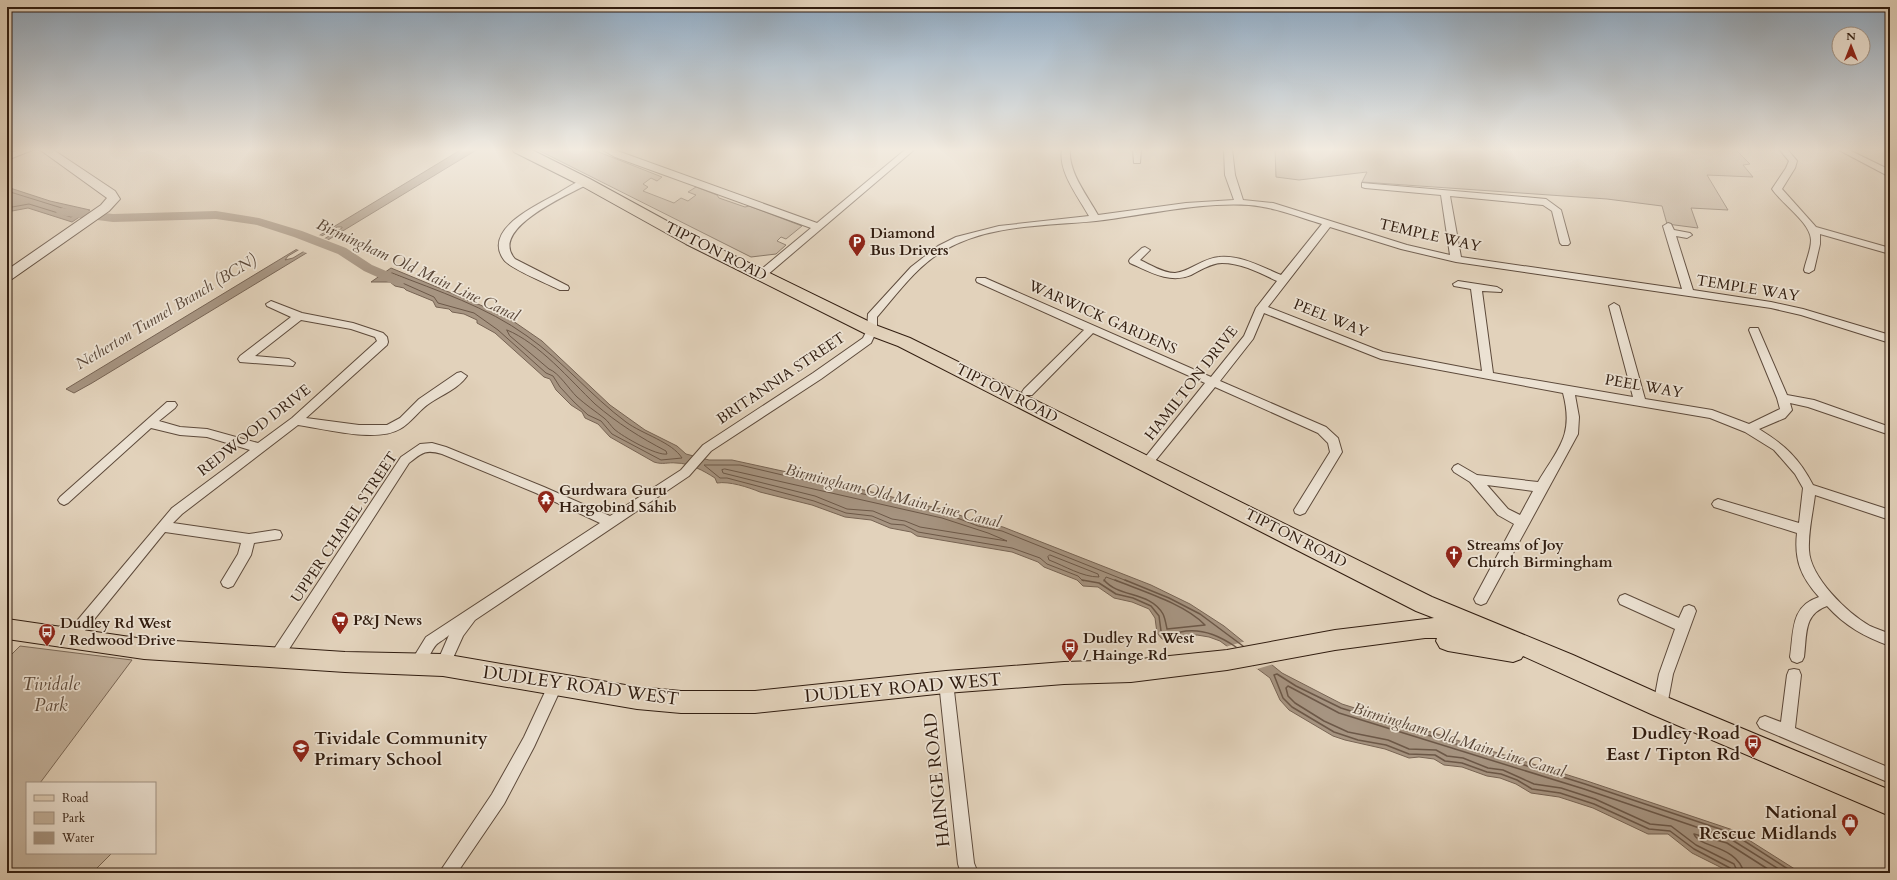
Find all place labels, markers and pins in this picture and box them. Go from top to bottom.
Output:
place label: Diamond Bus Drivers [870,223,949,260]
parking icon: Diamond Bus Drivers [847,232,867,257]
place label: Gurdwara Guru Hargobind Sahib [559,480,677,517]
temple icon: Gurdwara Guru Hargobind Sahib [536,489,556,514]
place label: Streams of Joy Church Birmingham [1467,535,1613,572]
church icon: Streams of Joy Church Birmingham [1444,544,1464,569]
supermarket icon: P&J News [330,610,350,635]
place label: P&J News [353,610,422,630]
place label: Dudley Rd West / Redwood Drive [60,613,176,650]
bus stop icon: Dudley Rd West / Redwood Drive [37,622,57,647]
place label: Dudley Rd West / Hainge Rd [1083,628,1195,665]
bus stop icon: Dudley Rd West / Hainge Rd [1060,637,1080,662]
place label: Dudley Road East / Tipton Rd [1606,721,1741,767]
place label: Tividale Community Primary School [314,726,489,772]
bus stop icon: Dudley Road East / Tipton Rd [1743,733,1763,758]
school or university icon: Tividale Community Primary School [291,738,311,763]
place label: National Rescue Midlands [1699,800,1837,846]
shop icon: National Rescue Midlands [1840,812,1860,837]

